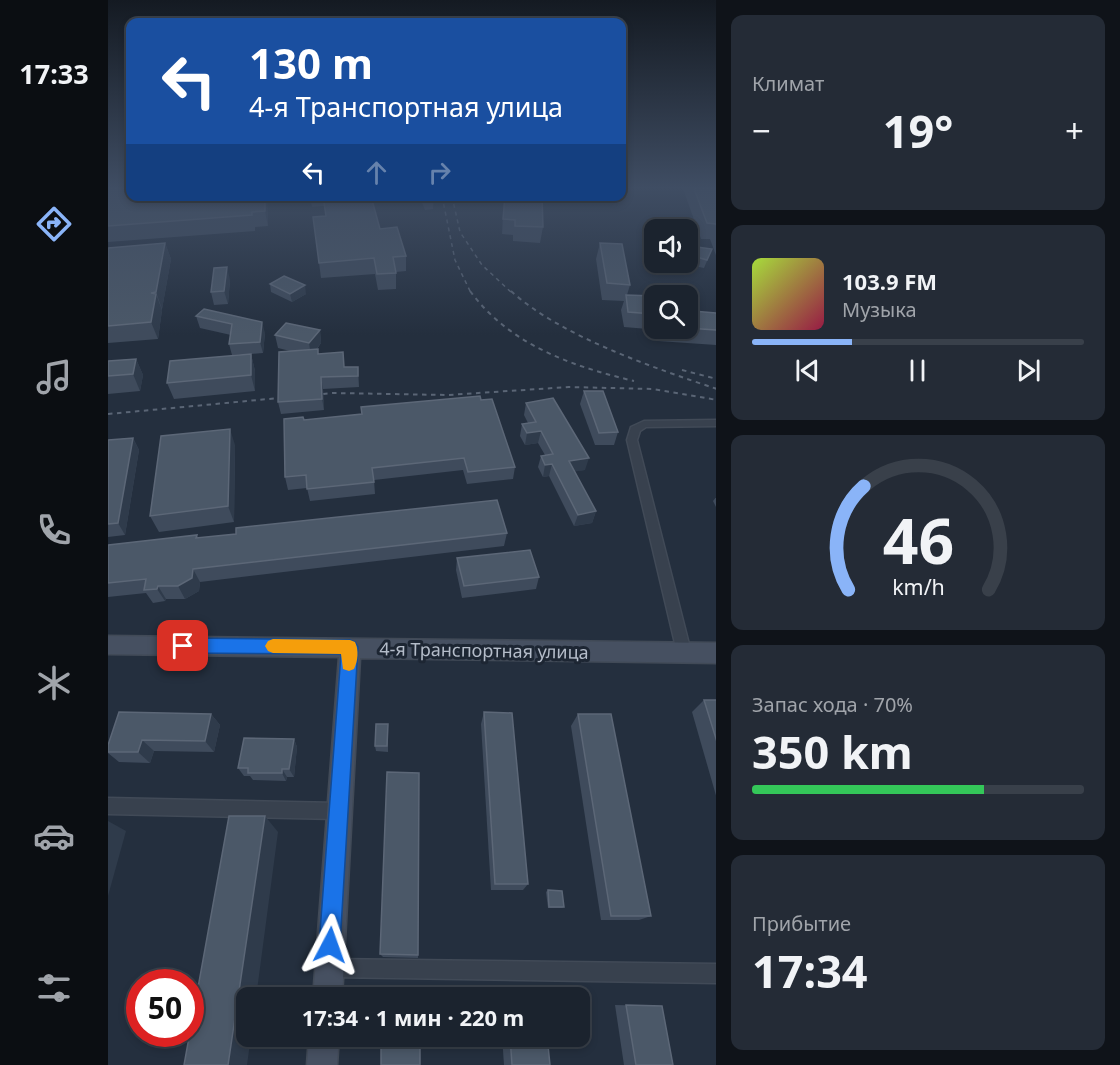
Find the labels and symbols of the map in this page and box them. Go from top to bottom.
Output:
pin [157,620,208,671]
street label: 4-я Транспортная улица [379,636,589,664]
position arrow [298,913,362,977]
speed limit sign: 50 [126,969,204,1047]

